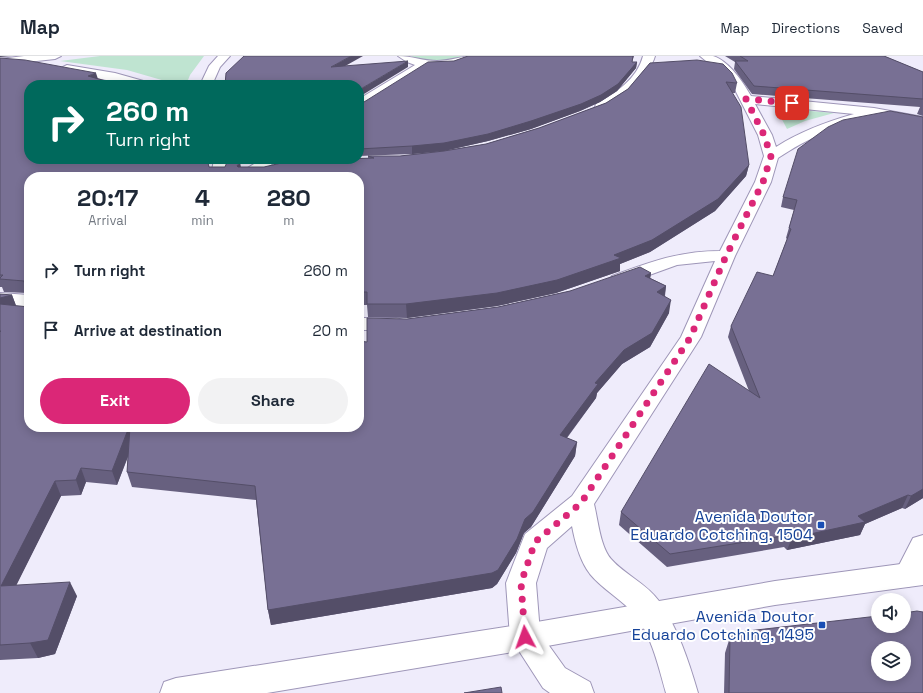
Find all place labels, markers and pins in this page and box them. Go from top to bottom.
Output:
pin [775,86,809,120]
place label: Avenida Doutor Eduardo Cotching, 1504 [630,506,813,545]
marker: Avenida Doutor Eduardo Cotching, 1504 [816,520,826,530]
place label: Avenida Doutor Eduardo Cotching, 1495 [632,606,814,645]
marker: Avenida Doutor Eduardo Cotching, 1495 [817,620,827,630]

